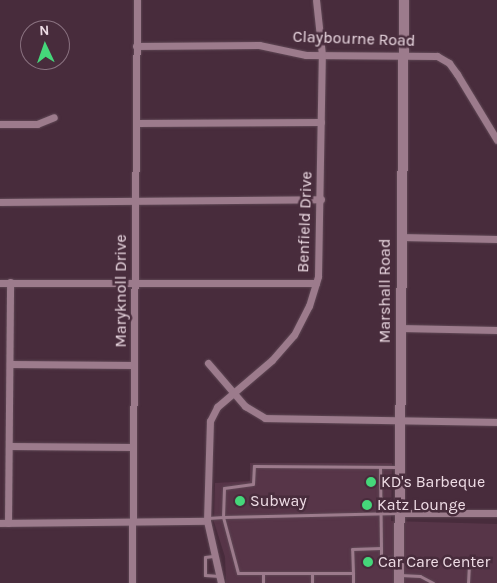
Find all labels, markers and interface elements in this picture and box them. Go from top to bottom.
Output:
north arrow [20,20,70,70]
text: N [39,22,50,39]
street label: Claybourne Road [292,27,416,51]
street label: Benfield Drive [294,171,316,273]
street label: Maryknoll Drive [111,234,131,348]
street label: Marshall Road [375,239,395,343]
place label: KD's Barbeque [381,472,485,492]
marker: KD's Barbeque [365,476,377,488]
place label: Subway [250,491,307,511]
marker: Subway [234,495,246,507]
place label: Katz Lounge [377,495,466,515]
marker: Katz Lounge [361,499,373,511]
place label: Car Care Center [378,552,490,572]
marker: Car Care Center [362,556,374,568]

